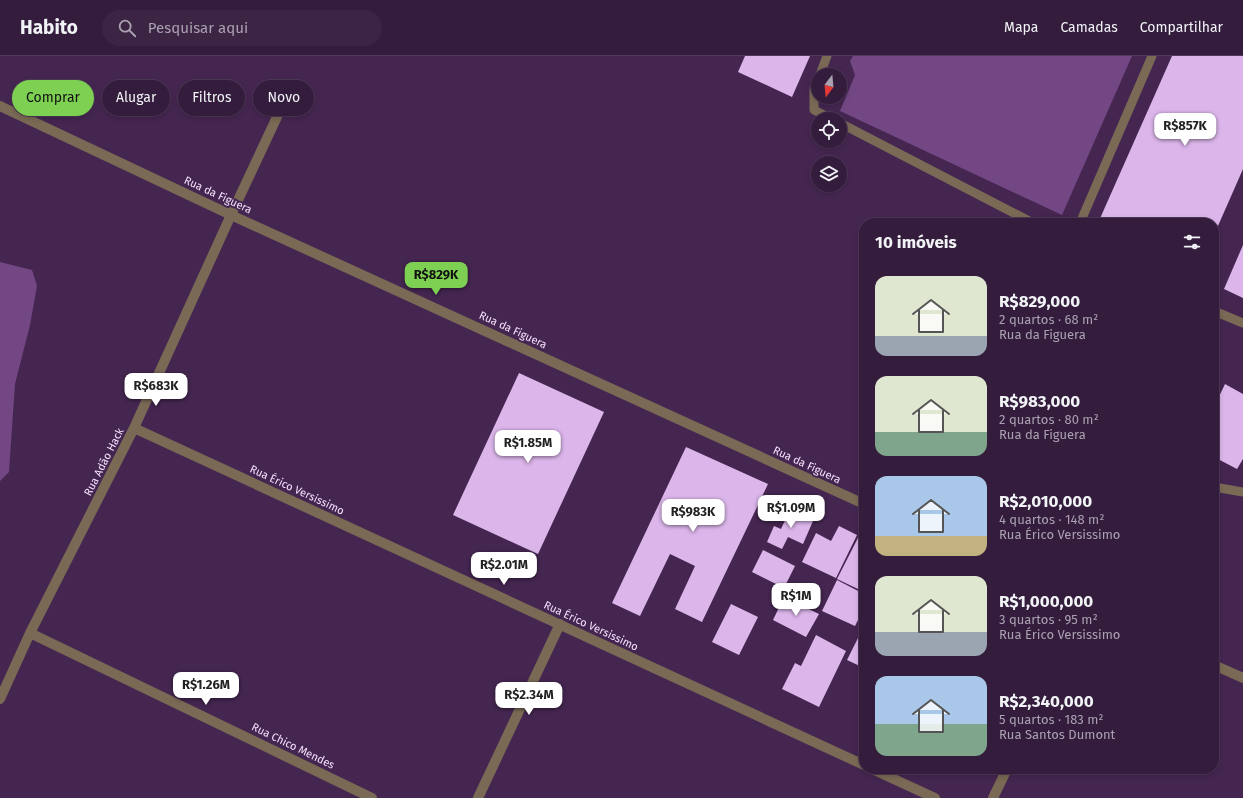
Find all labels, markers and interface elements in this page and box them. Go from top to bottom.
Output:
search box [102,10,382,46]
text: Habito [20,16,78,39]
icon: search [116,17,138,39]
text: Pesquisar aqui [148,19,248,37]
text: Mapa [1004,19,1038,36]
text: Camadas [1060,19,1118,36]
text: Compartilhar [1140,19,1223,36]
north arrow [811,68,847,104]
map controls [811,68,847,192]
chip: Comprar [12,80,94,116]
chip: Alugar [102,80,170,116]
chip: Filtros [178,80,245,116]
chip: Novo [253,80,314,116]
button: locate [811,112,847,148]
pin: R$857K [1152,113,1218,147]
text: R$857K [1163,118,1207,133]
button: layers [811,156,847,192]
street label: Rua da Figuera [182,174,254,216]
icon: filters [1181,231,1203,253]
text: 10 imóveis [875,232,957,253]
pin: R$829K [403,262,469,296]
text: R$829K [414,267,458,282]
text: R$829,000 [999,291,1080,312]
icon: home [907,292,955,340]
street label: Rua da Figuera [477,309,549,351]
text: 2 quartos · 68 m² [999,312,1098,327]
text: Rua da Figuera [999,327,1086,342]
pin: R$683K [123,373,189,407]
text: R$683K [134,378,178,393]
text: R$983,000 [999,391,1080,412]
icon: home [907,392,955,440]
text: 2 quartos · 80 m² [999,412,1099,427]
street label: Rua Adão Hack [81,426,127,498]
text: Rua da Figuera [999,427,1086,442]
pin: R$1.85M [491,430,565,464]
text: R$1.85M [504,435,552,450]
street label: Rua da Figuera [771,444,843,486]
street label: Rua Érico Versissimo [248,461,347,518]
text: R$2,010,000 [999,491,1092,512]
icon: home [907,492,955,540]
pin: R$1.09M [754,495,828,529]
pin: R$983K [660,499,726,533]
text: R$1.09M [767,500,815,515]
text: R$983K [671,504,715,519]
text: 4 quartos · 148 m² [999,512,1104,527]
text: Rua Érico Versissimo [999,527,1120,542]
pin: R$2.01M [467,552,541,586]
text: R$2.01M [480,557,528,572]
pin: R$1M [772,583,820,617]
text: R$1M [781,588,811,603]
text: R$1,000,000 [999,591,1093,612]
icon: home [907,592,955,640]
street label: Rua Érico Versissimo [542,597,641,654]
text: 3 quartos · 95 m² [999,612,1098,627]
text: Rua Érico Versissimo [999,627,1120,642]
pin: R$1.26M [169,672,243,706]
text: R$1.26M [182,677,230,692]
pin: R$2.34M [492,682,566,716]
text: R$2.34M [504,687,554,702]
text: R$2,340,000 [999,691,1094,712]
icon: home [907,692,955,740]
text: 5 quartos · 183 m² [999,712,1104,727]
street label: Rua Chico Mendes [249,720,337,772]
text: Rua Santos Dumont [999,727,1115,742]

